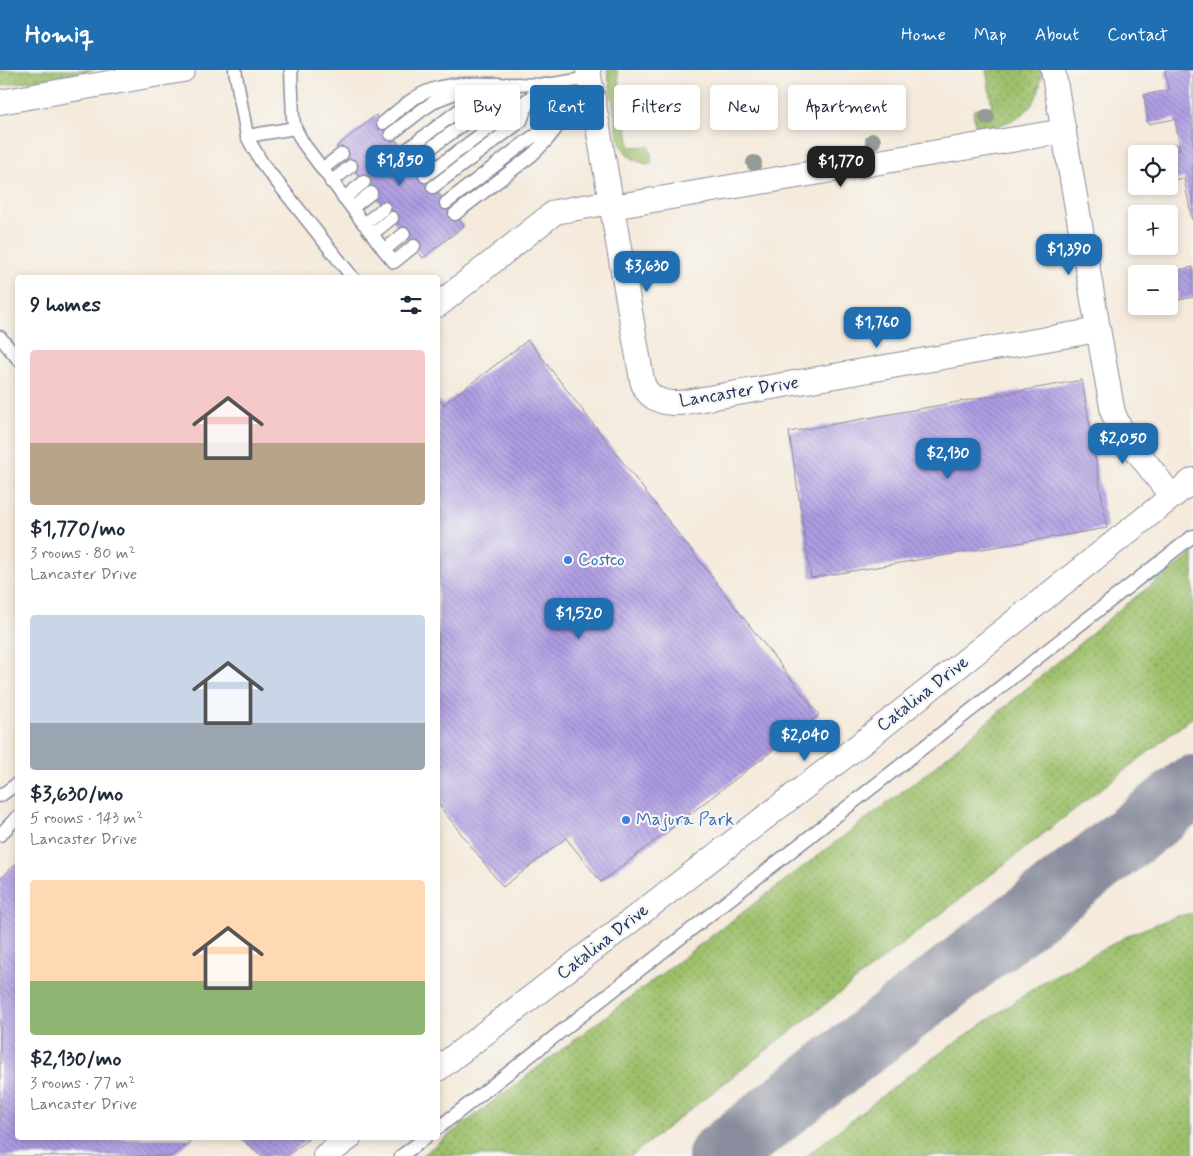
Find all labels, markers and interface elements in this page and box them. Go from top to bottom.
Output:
text: Homiq [25,20,94,51]
text: Home [901,23,946,47]
text: Map [974,23,1007,47]
text: About [1035,23,1079,47]
text: Contact [1107,23,1168,47]
chip: Buy [455,85,520,130]
chip: Rent [530,85,604,130]
chip: Filters [614,85,700,130]
chip: New [710,85,778,130]
chip: Apartment [788,85,906,130]
pin: $1,850 [359,144,441,187]
map controls [1128,145,1178,315]
button: locate [1128,145,1178,195]
pin: $1,770 [800,146,882,188]
text: $1,850 [377,150,423,171]
text: $1,770 [818,151,864,172]
button: + [1128,205,1178,255]
pin: $1,390 [1028,234,1110,276]
text: $1,390 [1047,239,1091,260]
pin: $3,630 [606,250,688,293]
text: $3,630 [625,256,669,277]
button: − [1128,265,1178,315]
text: 9 homes [30,291,101,319]
icon: filters [397,291,425,319]
pin: $1,760 [836,306,918,349]
text: $1,760 [855,312,899,333]
street label: Lancaster Drive [678,371,800,413]
icon: home [183,383,273,473]
pin: $2,050 [1082,422,1164,465]
text: $2,050 [1099,428,1147,449]
pin: $2,130 [907,438,989,480]
text: $2,130 [926,443,970,464]
text: $1,770/mo [30,515,125,543]
text: 3 rooms · 80 m² [30,543,136,564]
place label: Costco [578,548,625,572]
marker: Costco [562,554,574,566]
text: Lancaster Drive [30,564,137,585]
pin: $1,520 [538,598,620,640]
text: $1,520 [555,603,603,624]
icon: home [183,648,273,738]
street label: Catalina Drive [872,650,974,738]
pin: $2,040 [764,720,846,762]
text: $2,040 [781,725,829,746]
text: $3,630/mo [30,780,123,808]
text: 5 rooms · 143 m² [30,808,143,829]
place label: Majura Park [636,808,734,832]
marker: Majura Park [620,814,632,826]
text: Lancaster Drive [30,829,137,850]
street label: Catalina Drive [552,898,654,986]
icon: home [183,913,273,1003]
text: $2,130/mo [30,1045,121,1073]
text: 3 rooms · 77 m² [30,1073,135,1094]
text: Lancaster Drive [30,1094,137,1115]

